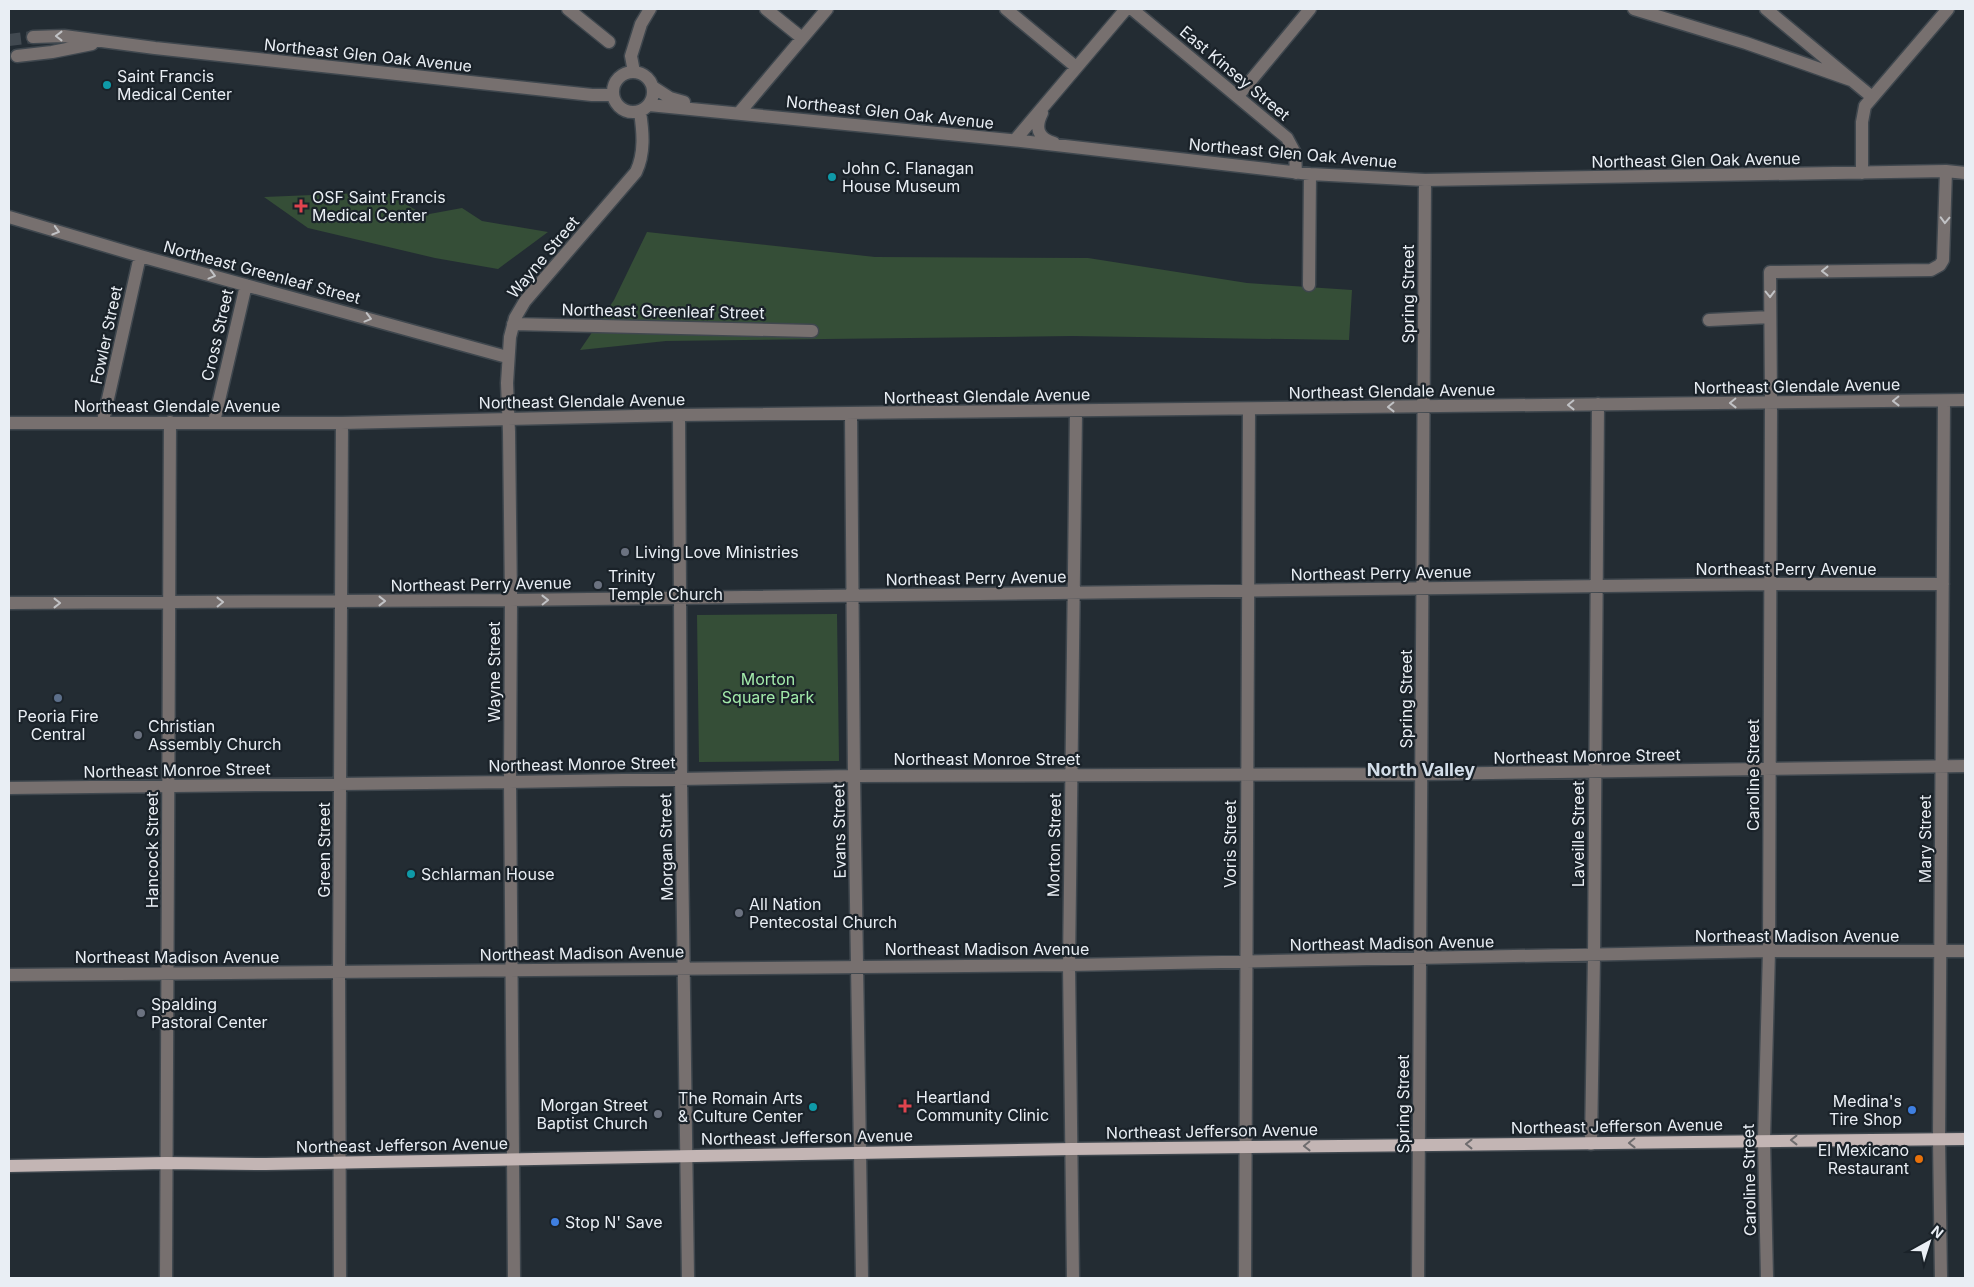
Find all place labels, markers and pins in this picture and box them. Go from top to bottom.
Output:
place label: Saint Francis Medical Center [117,66,232,104]
marker: Saint Francis Medical Center [101,79,113,91]
place label: John C. Flanagan House Museum [842,158,974,196]
marker: John C. Flanagan House Museum [826,171,838,183]
place label: OSF Saint Francis Medical Center [312,187,446,225]
marker: OSF Saint Francis Medical Center [294,199,308,213]
place label: Living Love Ministries [635,542,799,562]
marker: Living Love Ministries [619,546,631,558]
place label: Trinity Temple Church [608,566,723,604]
marker: Trinity Temple Church [592,579,604,591]
marker: Peoria Fire Central [52,692,64,704]
place label: Peoria Fire Central [17,706,99,744]
place label: Christian Assembly Church [148,716,281,754]
marker: Christian Assembly Church [132,729,144,741]
place label: Schlarman House [421,864,555,884]
marker: Schlarman House [405,868,417,880]
place label: All Nation Pentecostal Church [749,894,897,932]
marker: All Nation Pentecostal Church [733,907,745,919]
place label: Spalding Pastoral Center [151,994,268,1032]
marker: Spalding Pastoral Center [135,1007,147,1019]
place label: Heartland Community Clinic [916,1087,1049,1125]
place label: The Romain Arts & Culture Center [678,1088,803,1126]
place label: Medina's Tire Shop [1829,1091,1902,1129]
place label: Morgan Street Baptist Church [536,1095,648,1133]
marker: Heartland Community Clinic [898,1099,912,1113]
marker: The Romain Arts & Culture Center [807,1101,819,1113]
marker: Medina's Tire Shop [1906,1104,1918,1116]
marker: Morgan Street Baptist Church [652,1108,664,1120]
place label: El Mexicano Restaurant [1818,1140,1909,1178]
marker: El Mexicano Restaurant [1913,1153,1925,1165]
place label: Stop N' Save [565,1212,663,1232]
marker: Stop N' Save [549,1216,561,1228]

